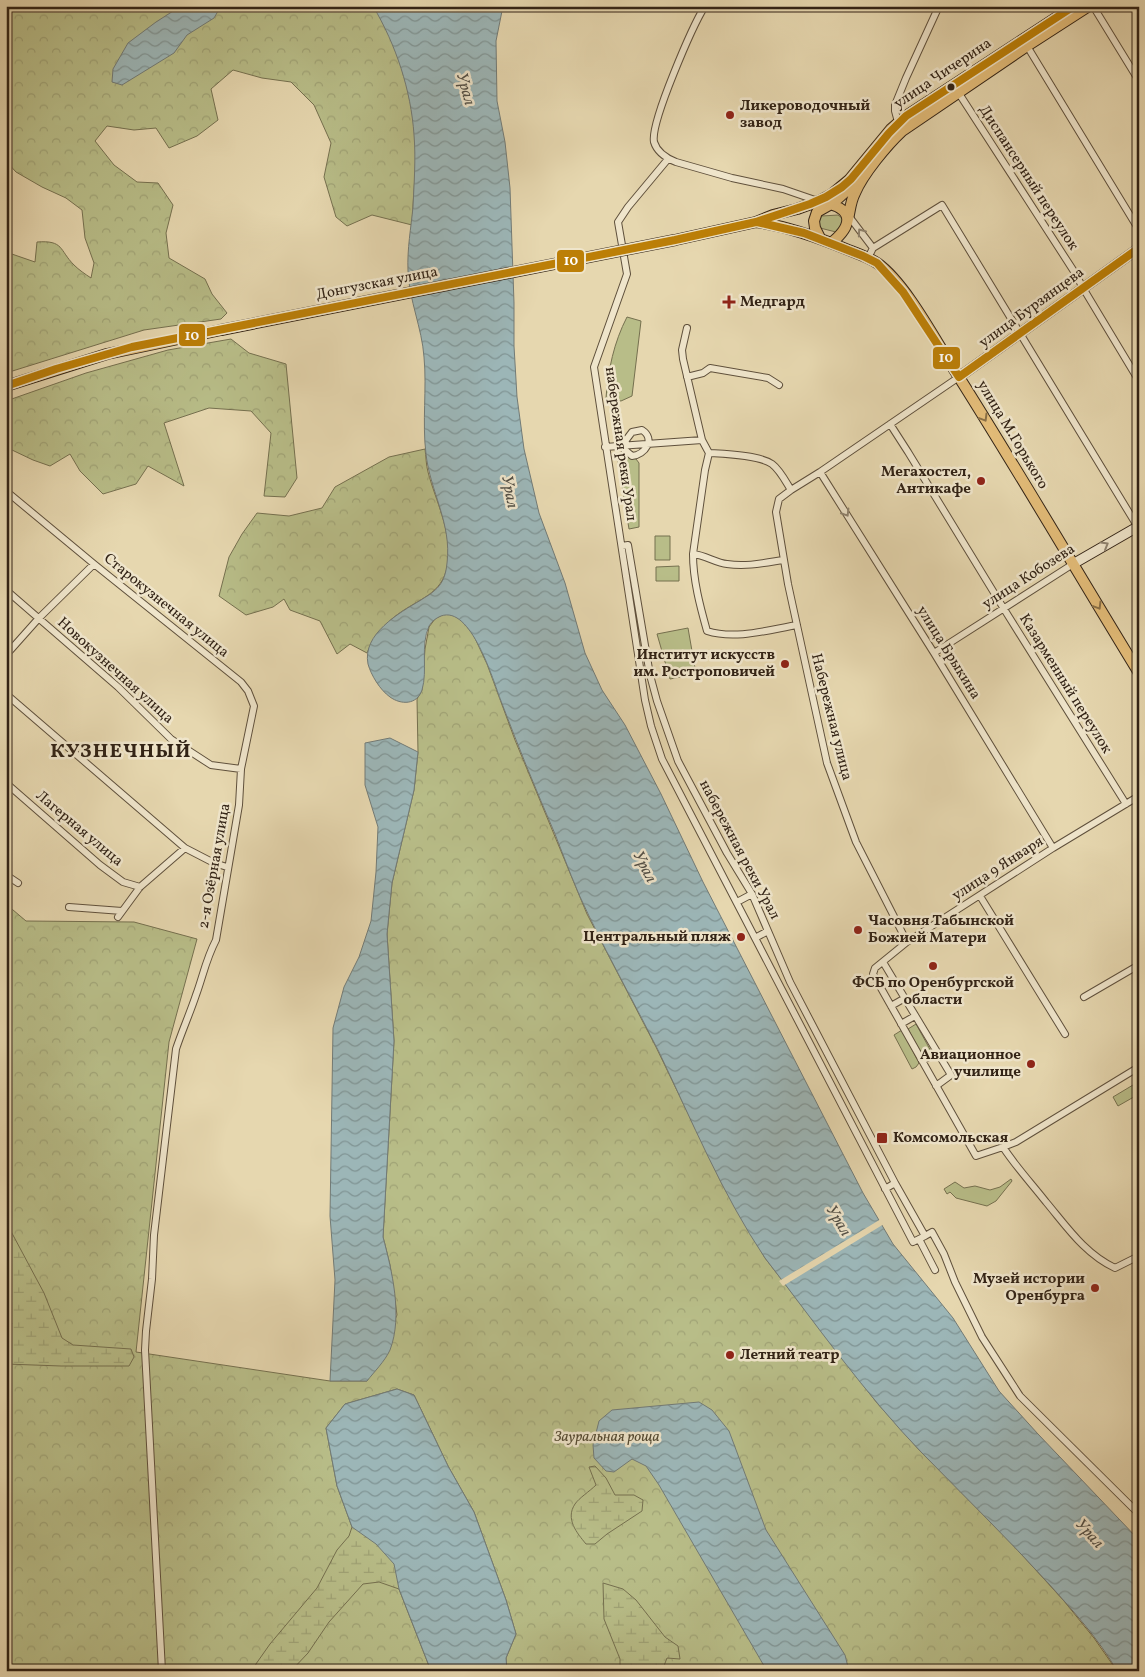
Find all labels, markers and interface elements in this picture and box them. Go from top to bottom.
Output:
street label: улица Чичерина [890,33,996,115]
water label: Урал [450,70,480,108]
unlabelled marker [946,82,956,92]
place label: Ликероводочный завод [740,96,871,134]
street label: Диспансерный переулок [973,101,1083,255]
marker: Ликероводочный завод [724,109,736,121]
one-way arrow [858,228,867,238]
line badge: 10 [556,249,585,273]
text: 10 [564,252,578,271]
street label: Донгузская улица [314,262,440,306]
street label: улица Бурзянцева [975,263,1089,353]
place label: Медгард [740,292,805,313]
marker: Медгард [722,295,736,309]
line badge: 10 [178,323,206,347]
text: 10 [185,327,199,346]
line badge: 10 [932,346,961,370]
text: 10 [939,349,953,368]
street label: набережная реки Урал [599,366,641,522]
street label: улица М.Горького [971,377,1053,493]
one-way arrow [978,413,988,422]
place label: Мегахостел, Антикафе [881,462,971,500]
water label: Урал [495,474,523,511]
marker: Мегахостел, Антикафе [975,475,987,487]
one-way arrow [840,508,850,517]
street label: улица Кобозева [978,539,1080,615]
one-way arrow [1100,542,1109,552]
street label: Старокузнечная улица [99,549,233,663]
one-way arrow [1092,600,1102,609]
street label: улица Брыкина [911,602,985,704]
street label: Казарменный переулок [1013,610,1117,758]
street label: Новокузнечная улица [52,613,178,729]
place label: Институт искусств им. Ростроповичей [633,645,775,683]
street label: Набережная улица [805,651,857,783]
marker: Институт искусств им. Ростроповичей [779,658,791,670]
district label: КУЗНЕЧНЫЙ [50,738,192,766]
street label: набережная реки Урал [693,776,785,924]
street label: Лагерная улица [31,786,127,872]
street label: 2-я Озёрная улица [194,802,236,930]
street label: улица 9 Января [948,831,1048,906]
water label: Урал [627,847,661,887]
place label: Часовня Табынской Божией Матери [868,911,1014,949]
marker: Часовня Табынской Божией Матери [852,924,864,936]
place label: Центральный пляж [583,927,731,948]
marker: Центральный пляж [735,931,747,943]
marker: ФСБ по Оренбургской области [927,960,939,972]
place label: ФСБ по Оренбургской области [852,973,1014,1011]
place label: Авиационное училище [920,1045,1021,1083]
marker: Авиационное училище [1025,1058,1037,1070]
place label: Комсомольская [893,1128,1009,1149]
marker: Комсомольская [875,1131,889,1145]
water label: Урал [820,1201,856,1241]
place label: Музей истории Оренбурга [973,1269,1085,1307]
marker: Музей истории Оренбурга [1089,1282,1101,1294]
place label: Летний театр [740,1345,839,1366]
marker: Летний театр [724,1349,736,1361]
park label: Зауральная роща [553,1427,660,1448]
water label: Урал [1070,1514,1108,1554]

